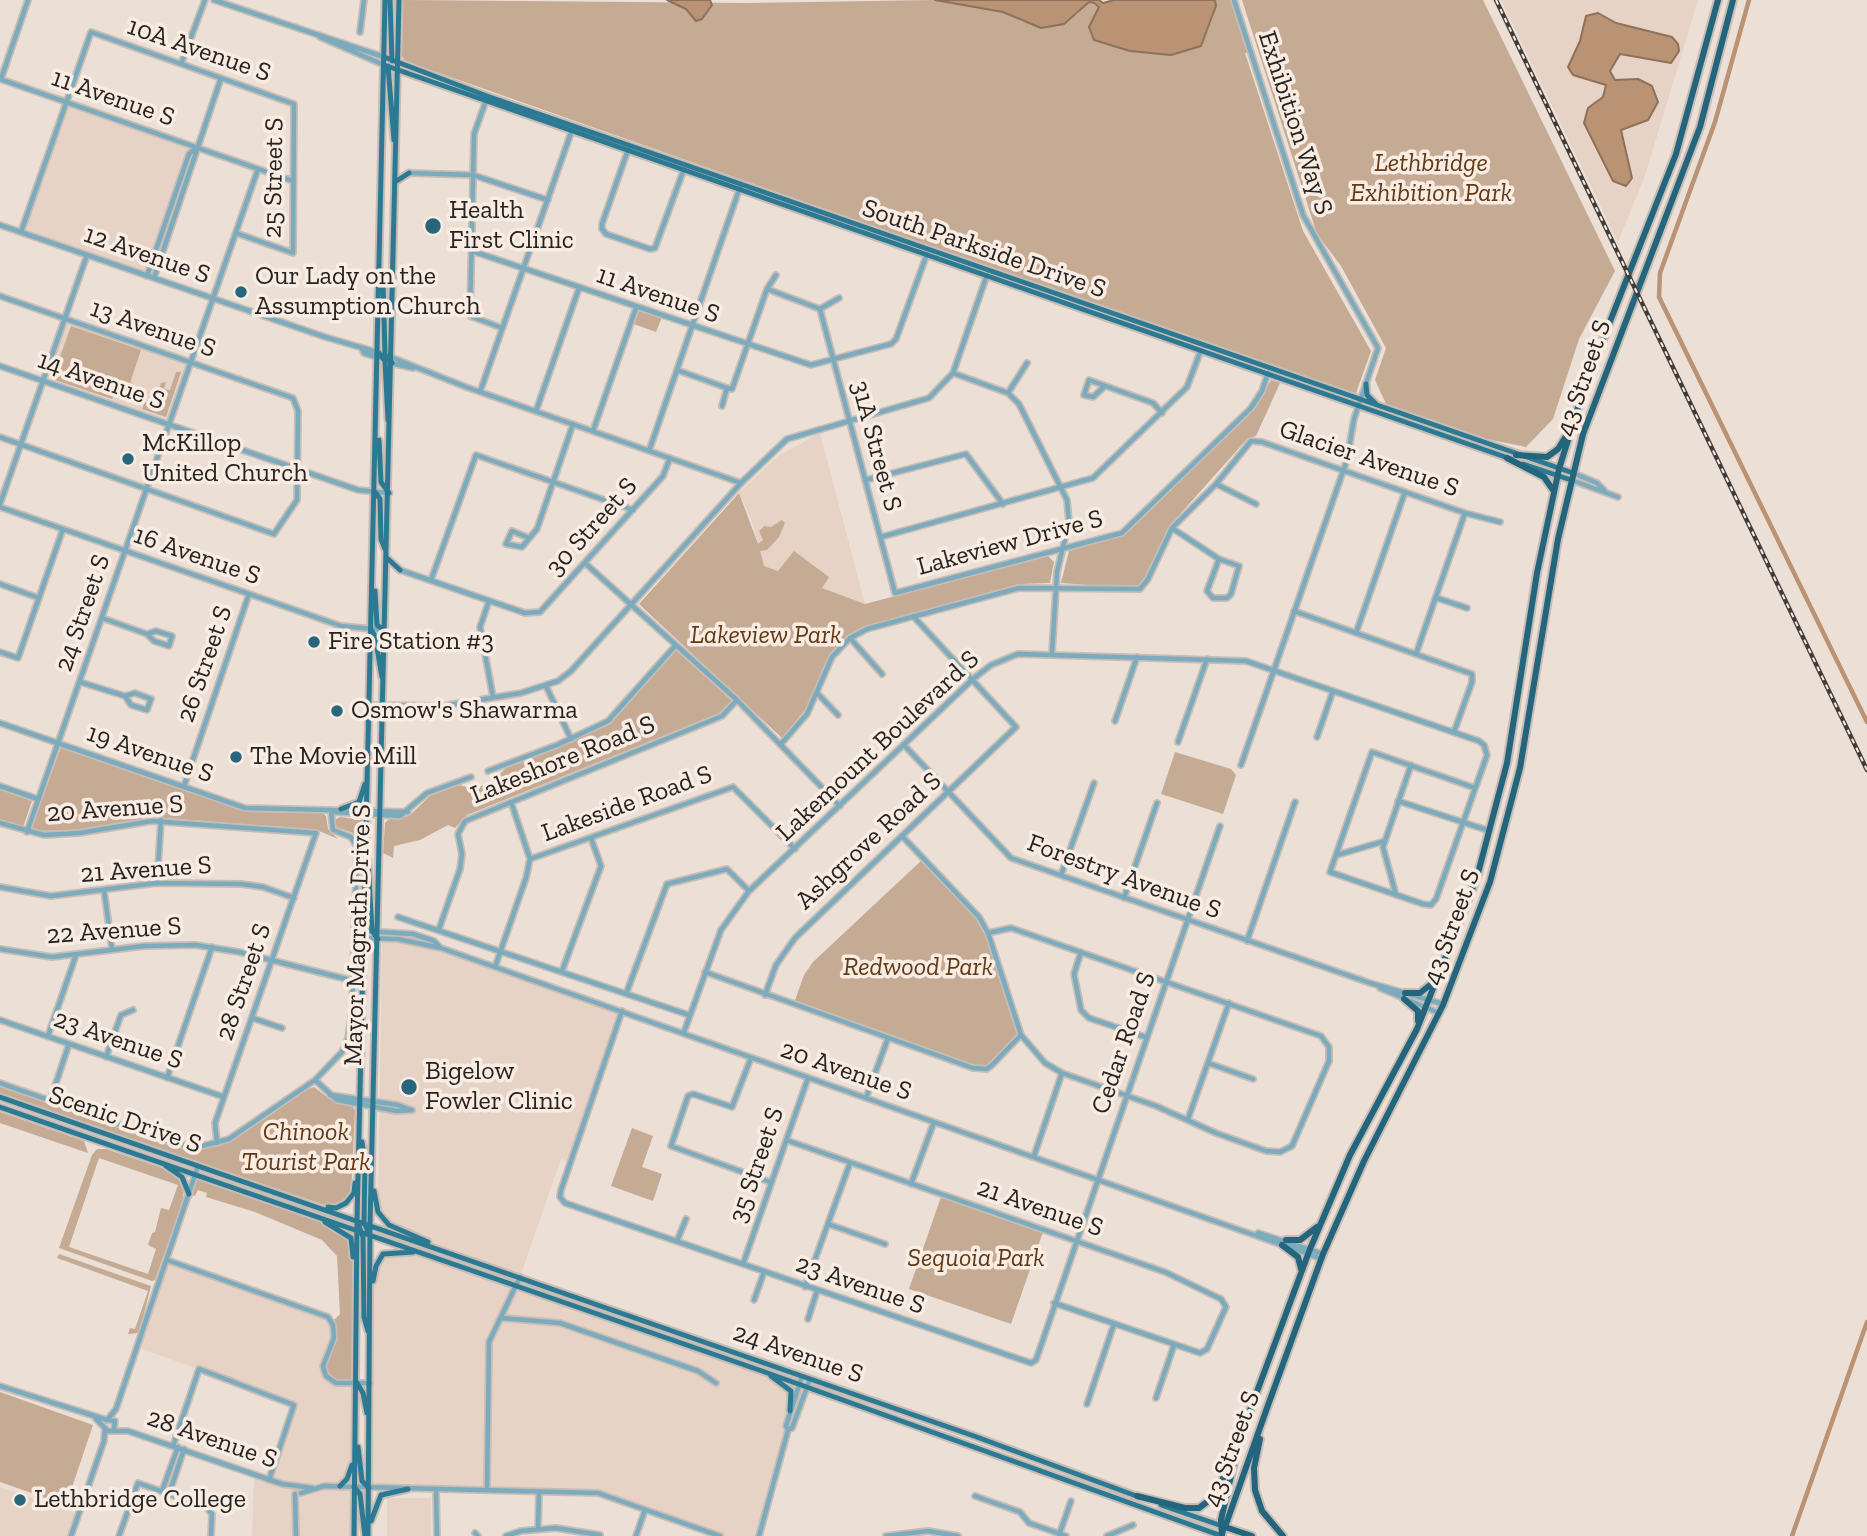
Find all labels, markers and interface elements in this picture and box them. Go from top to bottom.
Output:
street label: 10A Avenue S [123,11,275,89]
street label: Exhibition Way S [1251,27,1339,219]
street label: 11 Avenue S [47,62,179,134]
street label: 25 Street S [257,117,291,239]
park label: Lethbridge Exhibition Park [1350,148,1512,210]
street label: South Parkside Drive S [858,193,1110,305]
place label: Health First Clinic [449,195,574,256]
marker: Health First Clinic [423,216,443,236]
street label: 12 Avenue S [80,219,214,291]
street label: 11 Avenue S [592,259,724,331]
place label: Our Lady on the Assumption Church [255,261,480,322]
marker: Our Lady on the Assumption Church [233,284,249,300]
street label: 13 Avenue S [86,293,220,365]
street label: 43 Street S [1550,316,1618,440]
street label: 14 Avenue S [33,345,169,417]
street label: 31A Street S [844,377,908,515]
street label: Glacier Avenue S [1275,414,1463,504]
place label: McKillop United Church [142,428,308,490]
marker: McKillop United Church [120,451,136,467]
street label: 30 Street S [540,471,644,583]
street label: Lakeview Drive S [914,503,1106,583]
street label: 16 Avenue S [130,520,264,592]
street label: 24 Street S [48,550,118,676]
street label: 26 Street S [170,602,240,726]
park label: Lakeview Park [690,620,842,652]
place label: Fire Station #3 [328,626,494,658]
marker: Fire Station #3 [306,634,322,650]
street label: Lakemount Boulevard S [770,644,986,848]
place label: Osmow's Shawarma [351,695,578,727]
marker: Osmow's Shawarma [329,703,345,719]
street label: Lakeshore Road S [466,709,660,811]
street label: 19 Avenue S [83,718,217,790]
place label: The Movie Mill [250,741,417,773]
marker: The Movie Mill [228,749,244,765]
street label: Lakeside Road S [538,759,716,849]
street label: Ashgrove Road S [790,766,948,916]
street label: 20 Avenue S [46,789,184,829]
street label: Mayor Magrath Drive S [338,804,378,1066]
street label: Forestry Avenue S [1023,827,1225,927]
street label: 21 Avenue S [79,850,213,890]
street label: 43 Street S [1417,865,1487,989]
street label: 22 Avenue S [46,911,182,951]
street label: 28 Street S [209,919,279,1045]
park label: Redwood Park [843,952,993,984]
street label: Cedar Road S [1085,968,1163,1118]
street label: 23 Avenue S [50,1003,186,1077]
street label: 20 Avenue S [776,1034,916,1108]
place label: Bigelow Fowler Clinic [425,1056,573,1118]
marker: Bigelow Fowler Clinic [399,1077,419,1097]
street label: Scenic Drive S [45,1079,205,1161]
street label: 35 Street S [723,1103,791,1227]
park label: Chinook Tourist Park [241,1117,371,1178]
street label: 21 Avenue S [973,1172,1107,1244]
park label: Sequoia Park [907,1243,1045,1275]
street label: 23 Avenue S [792,1248,928,1322]
street label: 24 Avenue S [729,1317,867,1391]
street label: 43 Street S [1197,1387,1267,1511]
street label: 28 Avenue S [143,1402,281,1476]
place label: Lethbridge College [34,1484,246,1516]
marker: Lethbridge College [12,1492,28,1508]

